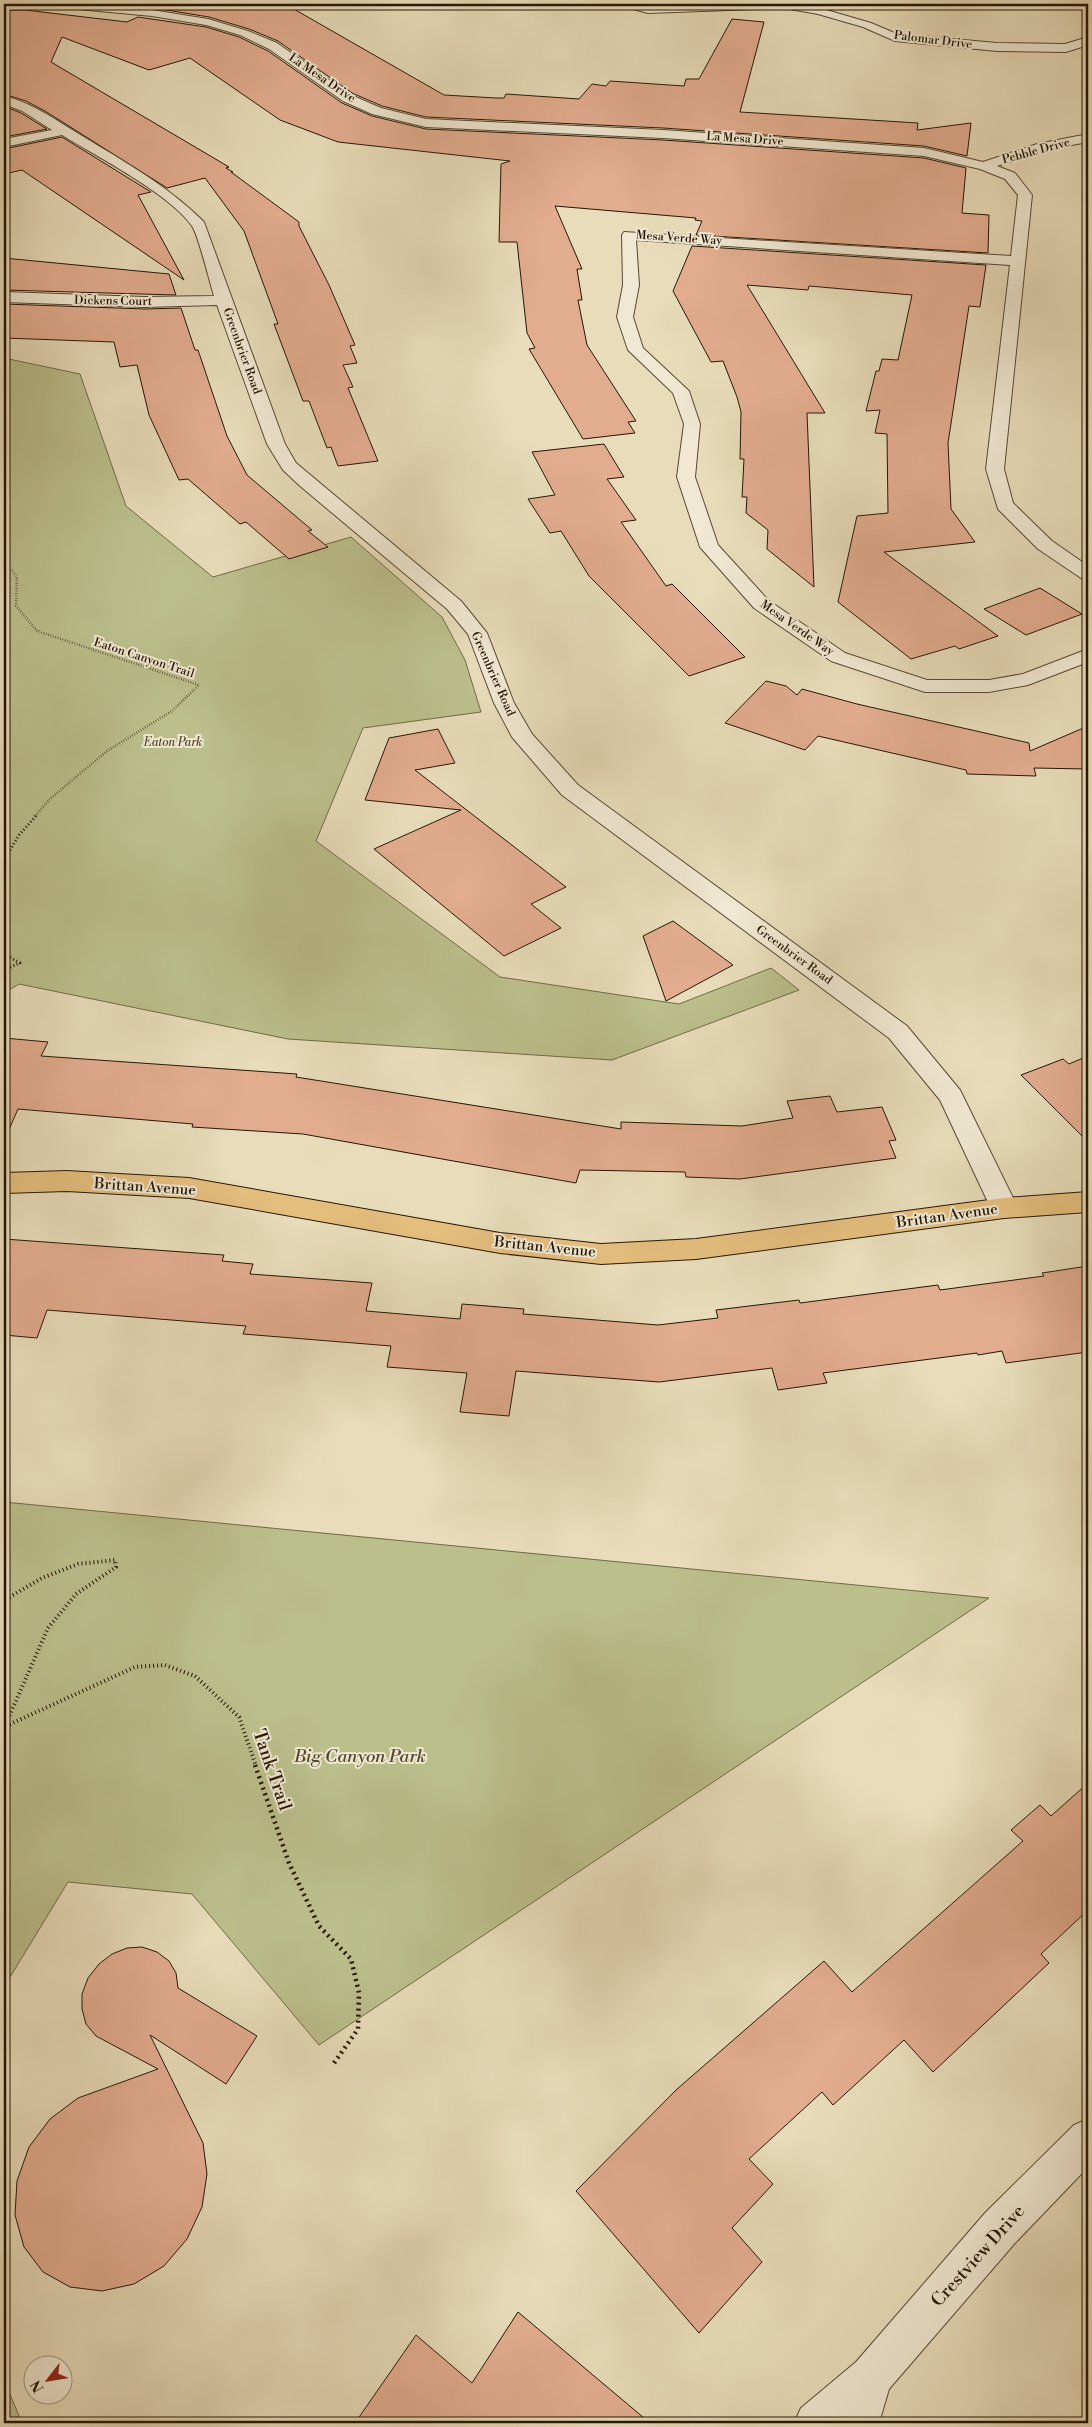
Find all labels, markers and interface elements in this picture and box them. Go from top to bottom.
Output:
street label: Palomar Drive [893,28,973,52]
street label: La Mesa Drive [286,50,358,106]
street label: La Mesa Drive [706,129,784,149]
street label: Pebble Drive [1000,135,1072,167]
street label: Mesa Verde Way [635,228,723,249]
street label: Dickens Court [74,293,153,309]
street label: Greenbrier Road [219,306,265,396]
street label: Mesa Verde Way [757,597,837,659]
street label: Greenbrier Road [468,629,518,719]
street label: Eaton Canyon Trail [92,635,197,681]
park label: Eaton Park [143,735,202,750]
street label: Greenbrier Road [753,922,835,988]
street label: Brittan Avenue [92,1174,197,1200]
street label: Brittan Avenue [894,1199,999,1233]
street label: Brittan Avenue [492,1232,597,1262]
street label: Tank Trail [247,1726,297,1814]
park label: Big Canyon Park [293,1745,426,1768]
street label: Crestview Drive [926,2200,1030,2312]
north arrow [22,2354,72,2404]
text: N [27,2377,48,2396]

